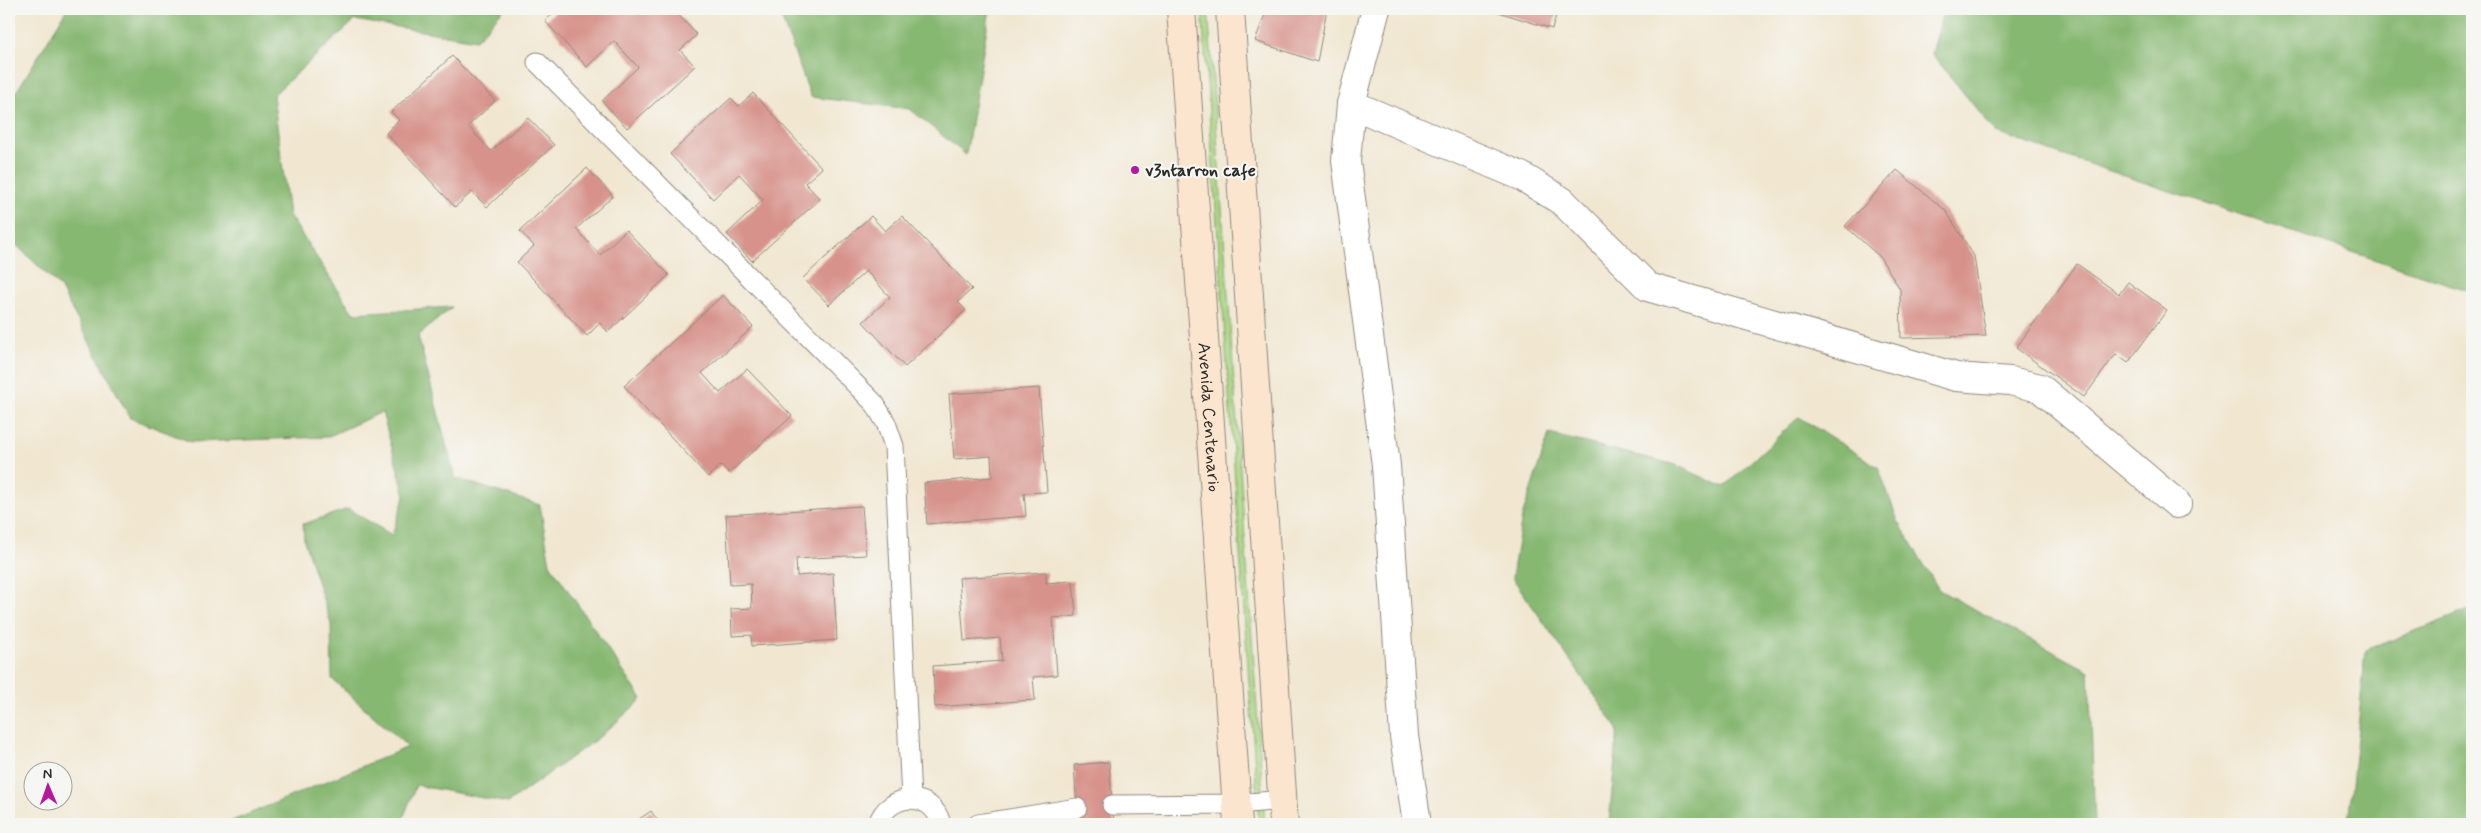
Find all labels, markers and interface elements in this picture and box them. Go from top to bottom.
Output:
place label: v3ntarron cafe [1145,159,1256,183]
marker: v3ntarron cafe [1129,164,1141,176]
street label: Avenida Centenario [1191,342,1226,493]
north arrow [22,760,72,810]
text: N [43,765,53,783]

